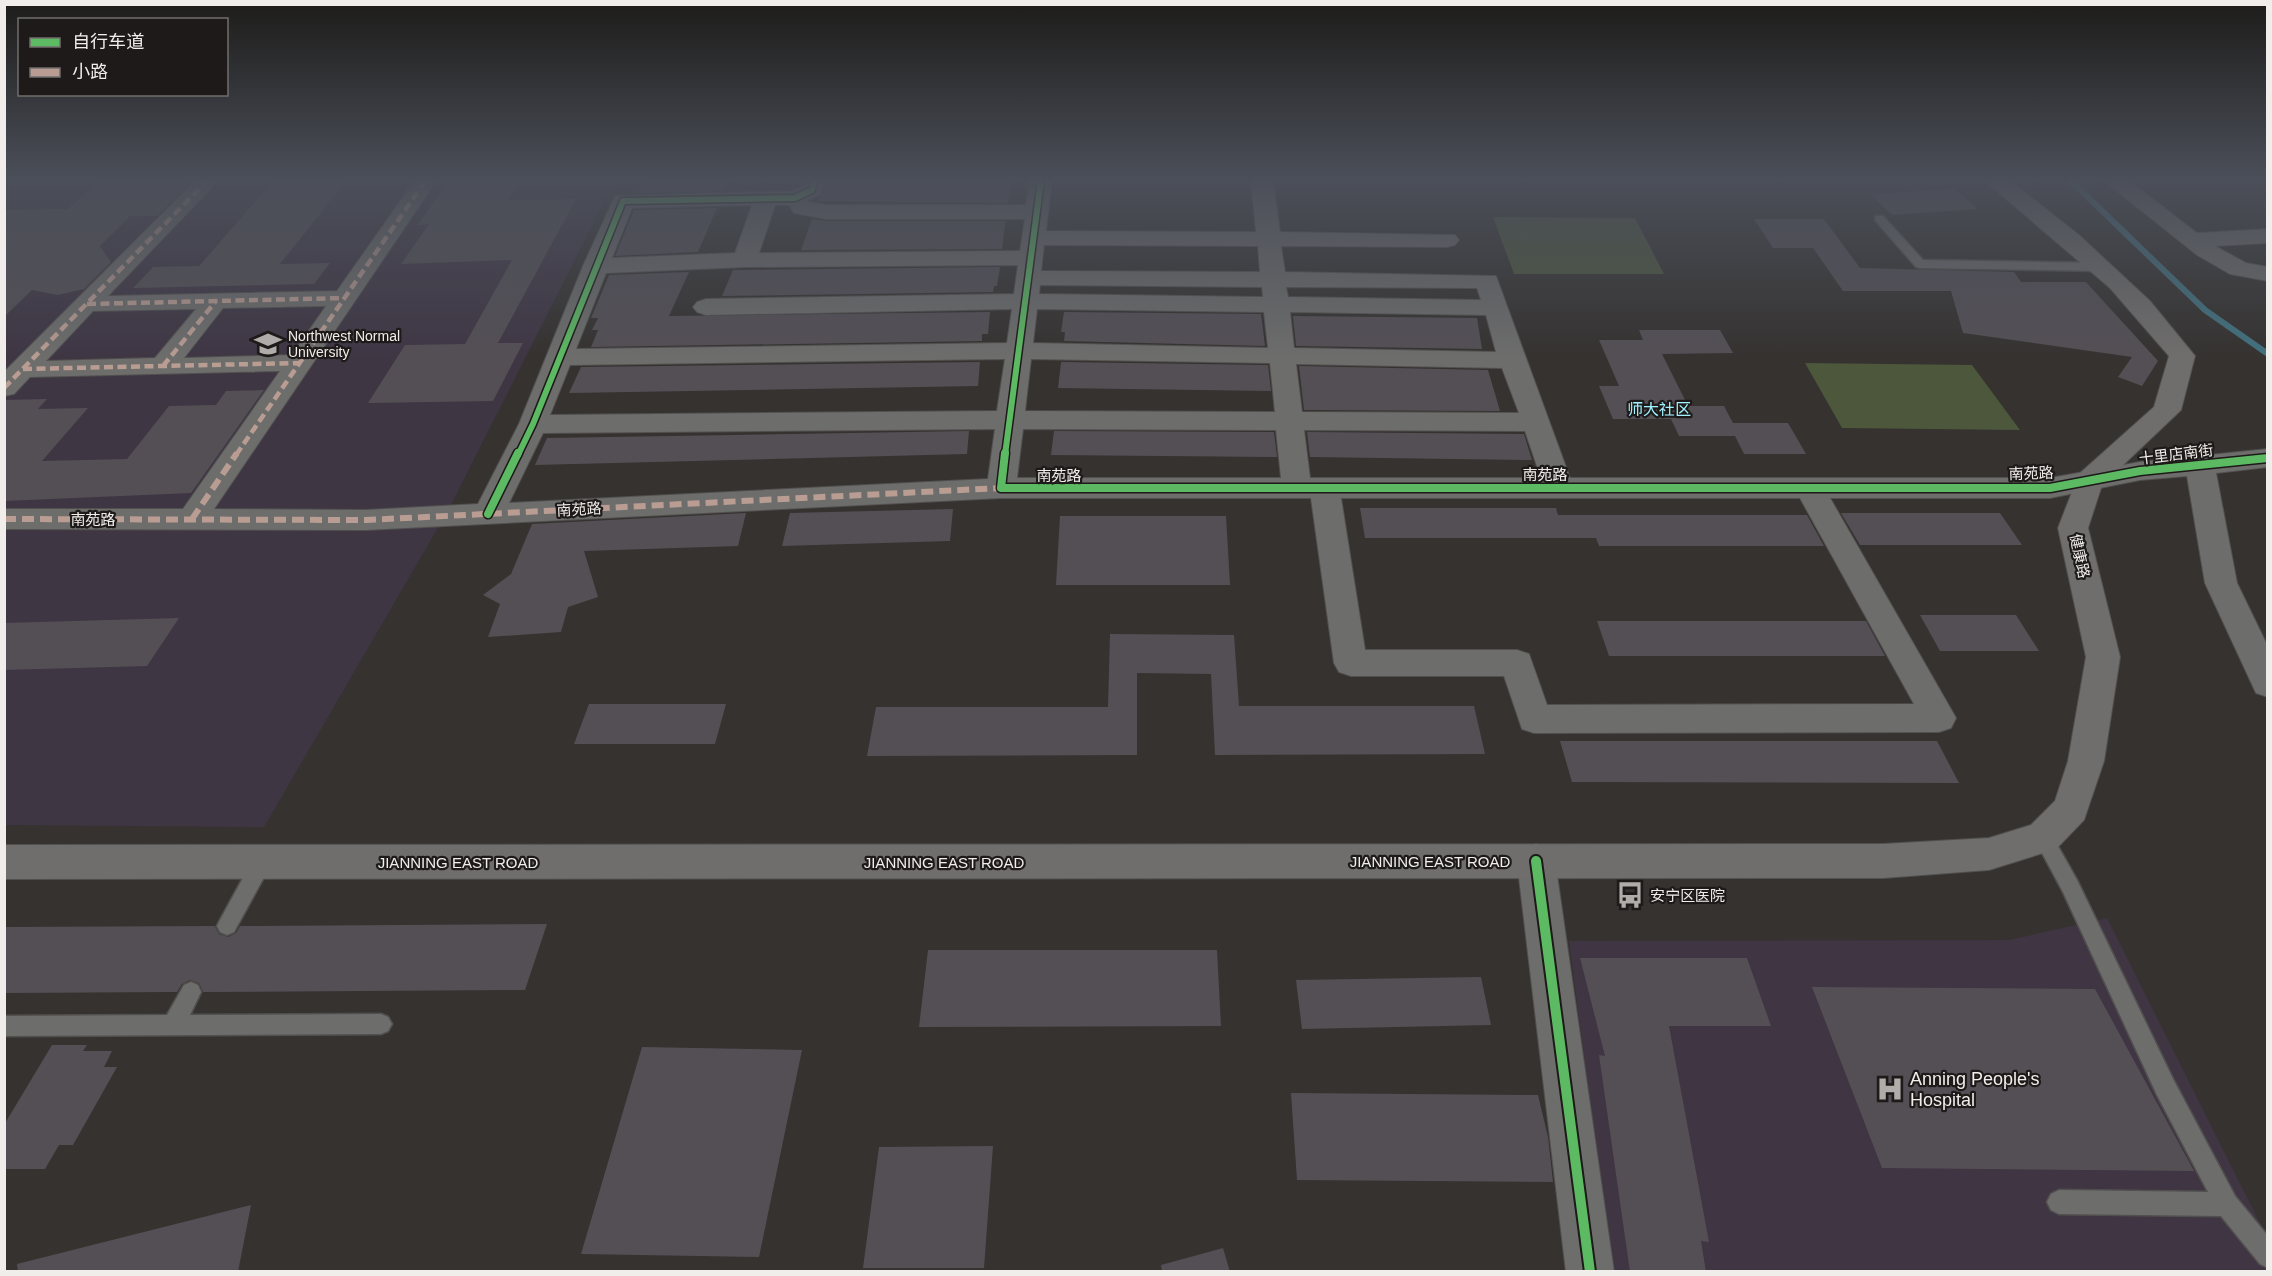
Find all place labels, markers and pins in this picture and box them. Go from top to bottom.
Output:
place label: Northwest Normal University [288,328,400,360]
school or university icon: Northwest Normal University [253,329,283,359]
bus stop icon: 安宁区医院 [1615,880,1645,910]
place label: 安宁区医院 [1650,887,1725,904]
place label: Anning People's Hospital [1910,1069,2040,1110]
hospital icon: Anning People's Hospital [1875,1074,1905,1104]

